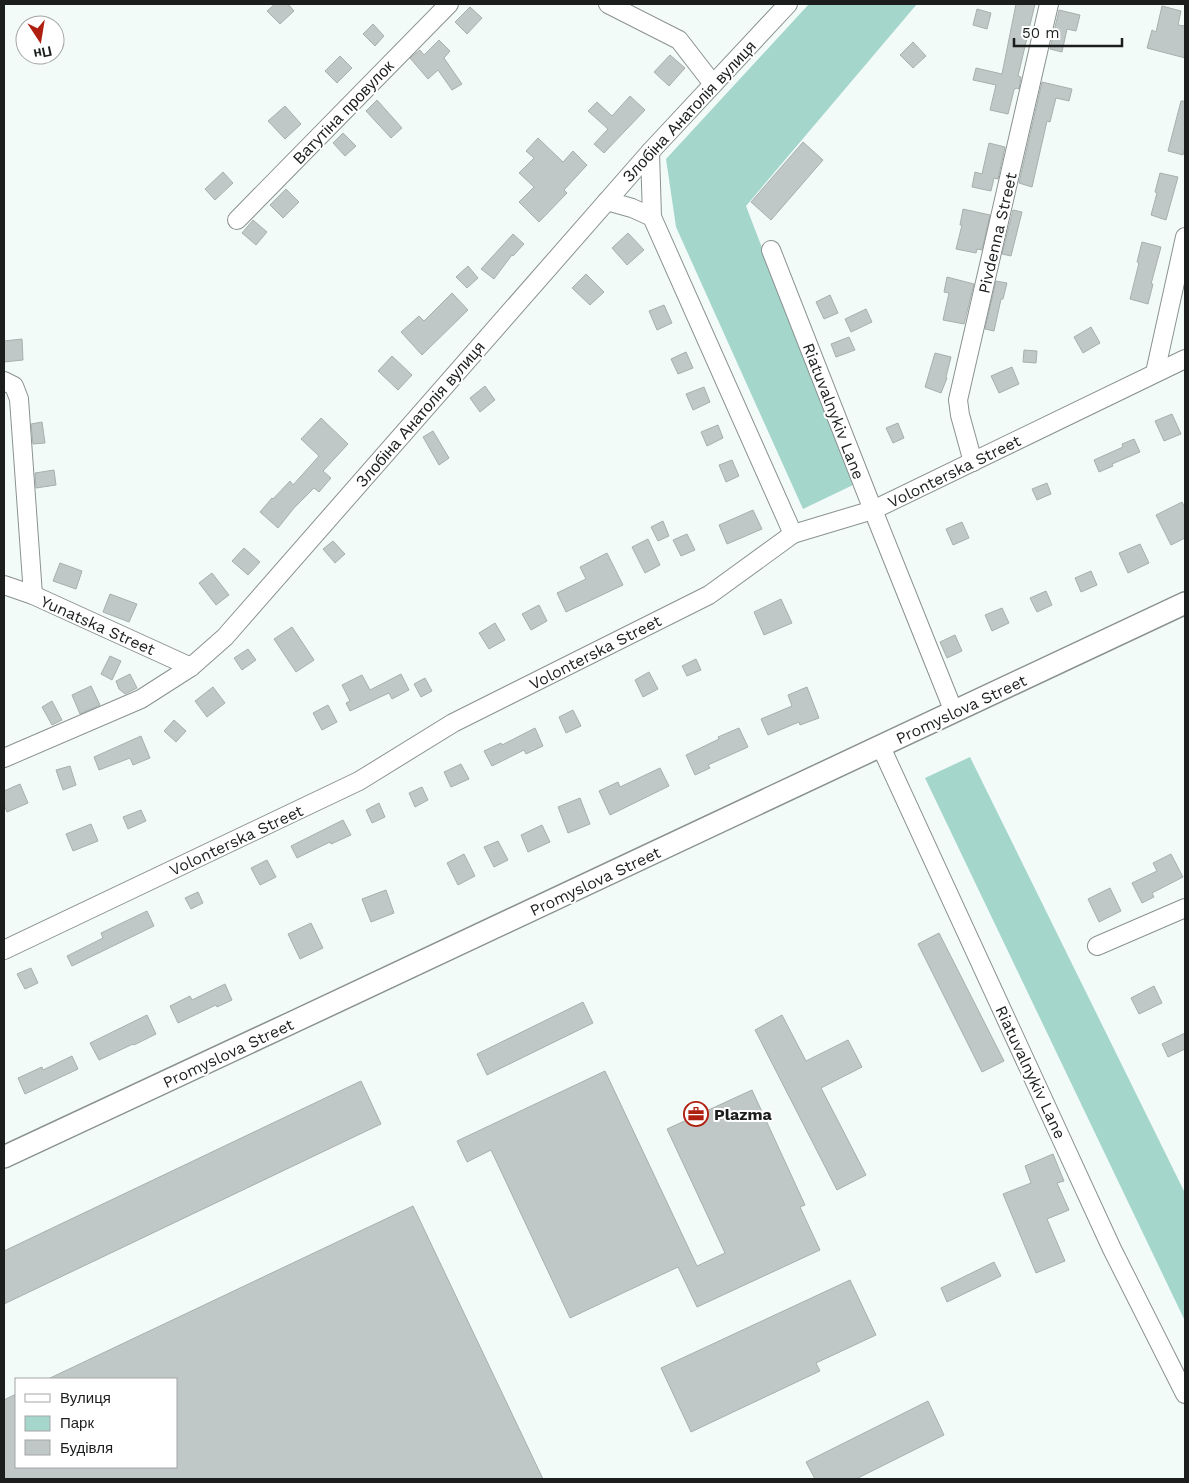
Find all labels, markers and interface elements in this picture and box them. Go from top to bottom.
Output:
north arrow [15,15,65,65]
scale bar [1014,15,1122,47]
text: 50 m [1022,24,1059,42]
street label: Злобіна Анатолія вулиця [619,37,760,186]
text: Пн [32,43,53,62]
street label: Ватутіна провулок [289,56,398,168]
street label: Pivdenna Street [974,170,1021,296]
street label: Злобіна Анатолія вулиця [352,338,489,491]
street label: Riatuvalnykiv Lane [799,340,868,482]
street label: Volonterska Street [885,431,1024,512]
street label: Yunatska Street [38,592,158,659]
street label: Volonterska Street [526,611,665,694]
street label: Promyslova Street [893,671,1030,748]
street label: Volonterska Street [166,801,306,880]
street label: Promyslova Street [527,843,664,920]
street label: Riatuvalnykiv Lane [991,1003,1070,1142]
street label: Promyslova Street [160,1015,297,1092]
office icon: Plazma [683,1101,709,1127]
place label: Plazma [714,1105,773,1124]
legend [15,1378,178,1468]
text: Вулиця [60,1389,111,1407]
text: Парк [60,1414,94,1432]
text: Будівля [60,1439,113,1457]

